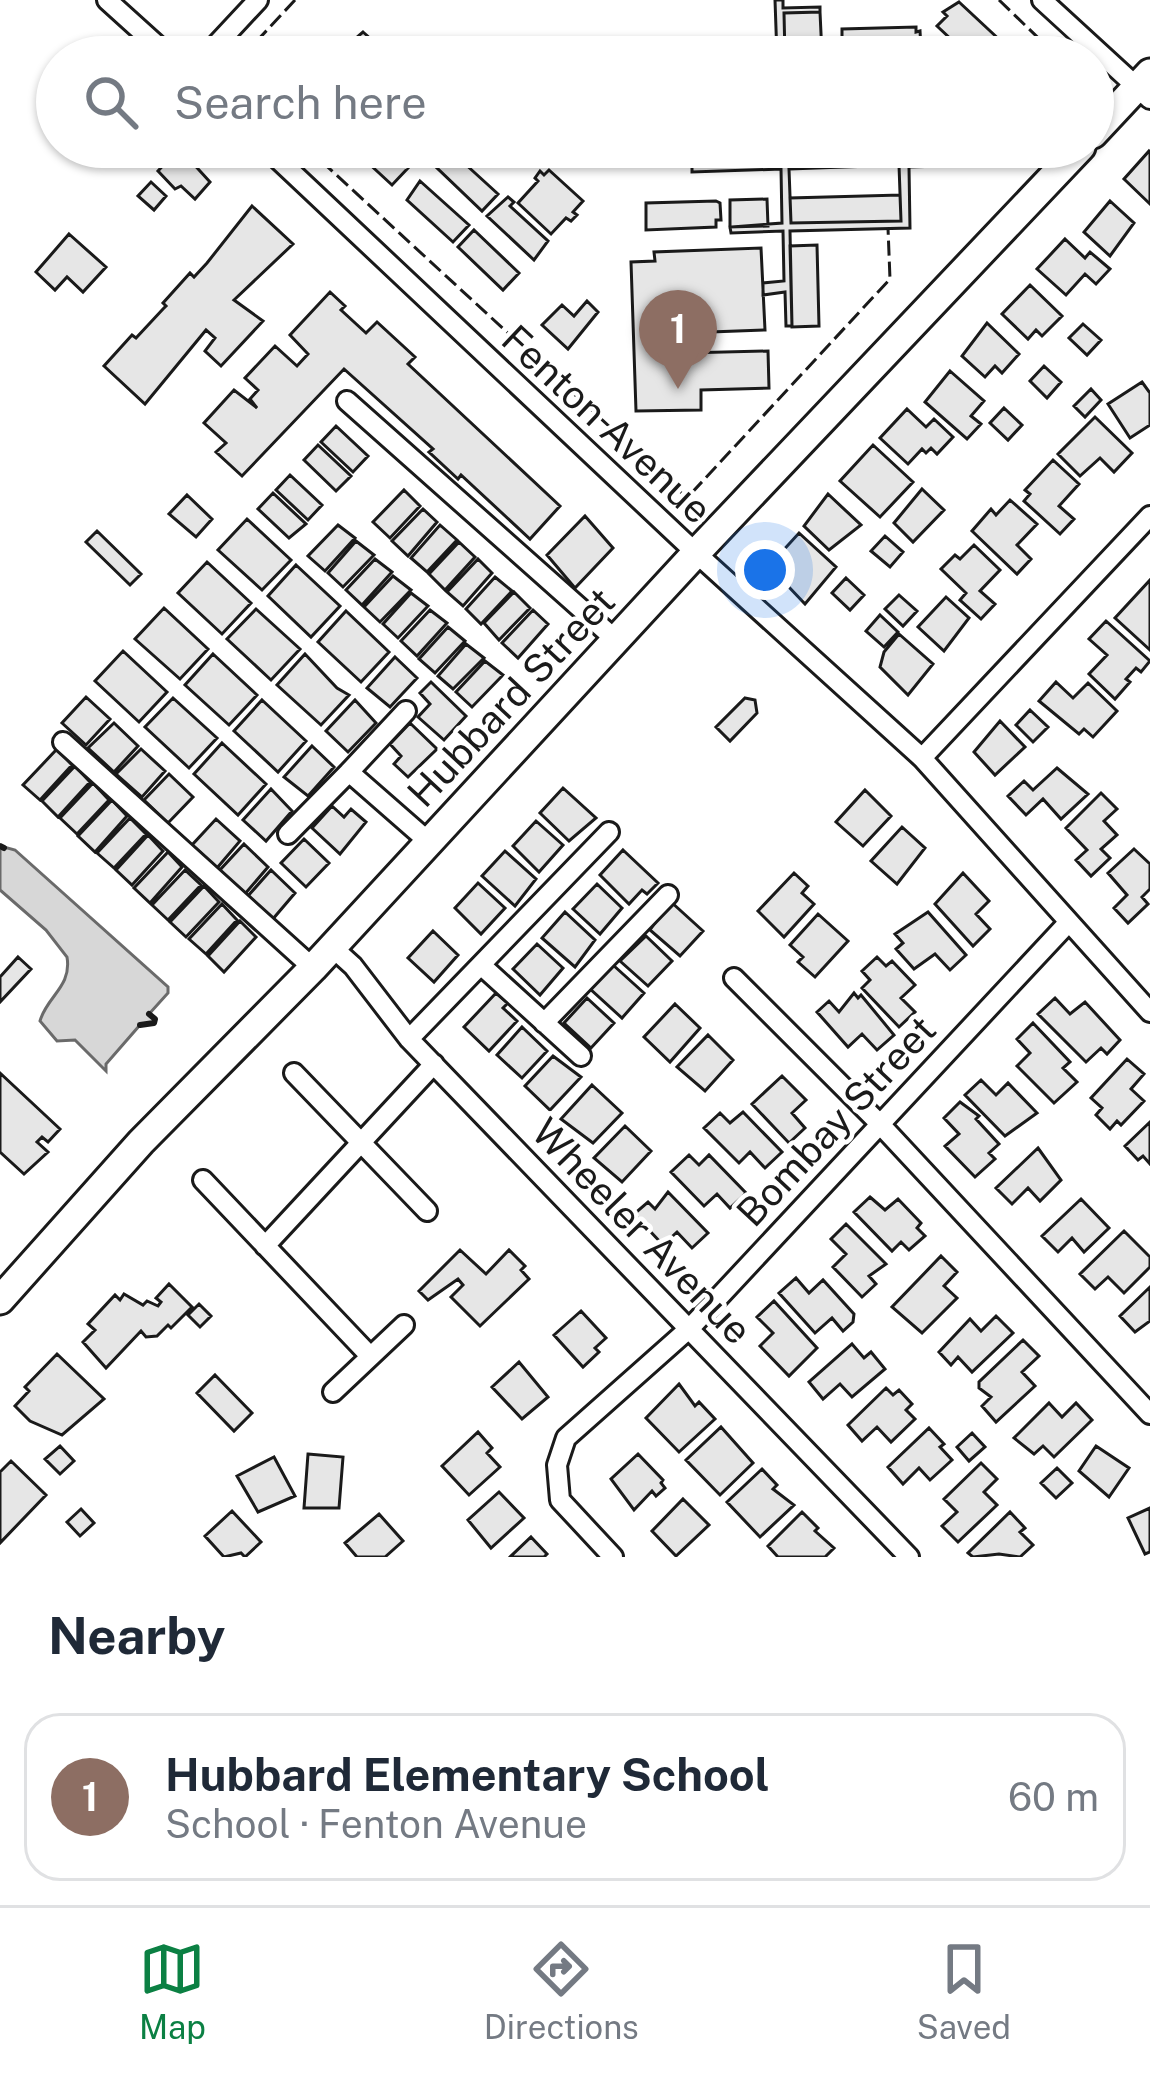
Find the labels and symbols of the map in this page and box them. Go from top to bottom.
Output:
pin: 1 [639,290,717,389]
street label: Fenton Avenue [493,315,721,533]
your location [735,540,795,600]
street label: Hubbard Street [398,578,624,816]
street label: Bombay Street [727,1007,945,1235]
street label: Wheeler Avenue [523,1109,761,1353]

